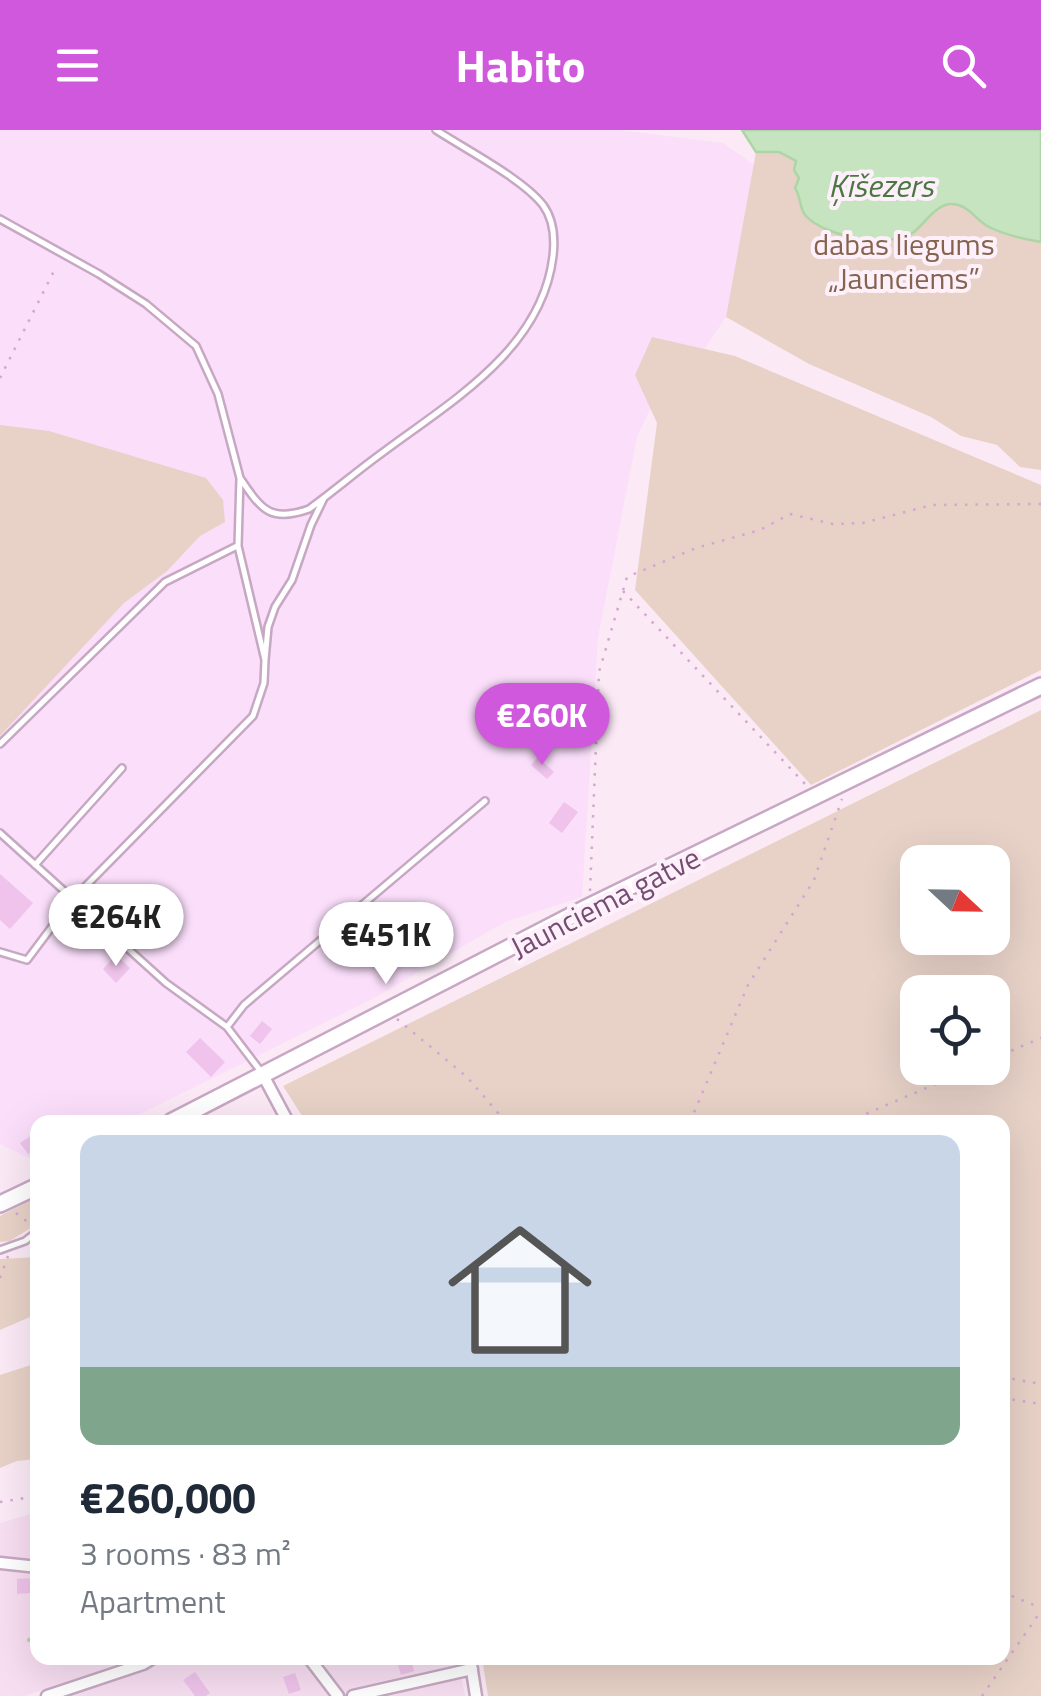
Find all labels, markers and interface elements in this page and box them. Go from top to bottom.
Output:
text: Habito [456,31,585,99]
icon: menu [50,38,105,93]
icon: search [936,38,991,93]
water label: Ķīšezers [829,161,936,209]
park label: dabas liegums „Jaunciems” [813,221,995,301]
pin: €260K [472,683,612,768]
text: €260K [497,691,587,739]
street label: Jaunciema gatve [502,834,708,970]
north arrow [900,845,1010,955]
map controls [900,845,1010,1085]
pin: €264K [46,884,186,969]
text: €264K [71,892,161,940]
pin: €451K [316,902,456,987]
text: €451K [341,910,431,958]
button: locate [900,975,1010,1085]
icon: home [430,1200,610,1380]
text: €260,000 [80,1465,256,1529]
text: 3 rooms · 83 m² [80,1529,291,1577]
text: Apartment [80,1577,226,1625]

